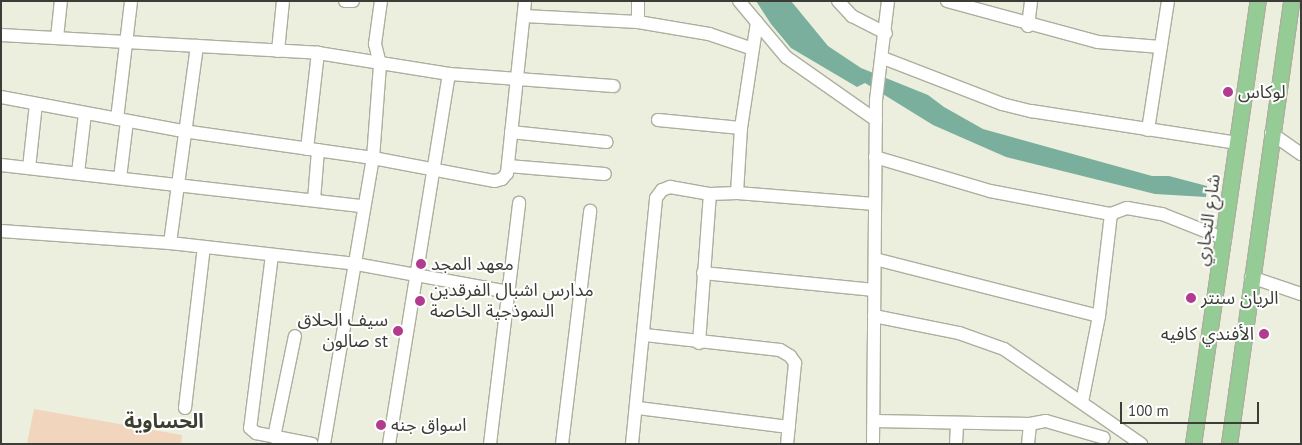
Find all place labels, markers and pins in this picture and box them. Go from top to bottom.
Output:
place label: لوكاس [1238,81,1286,103]
marker: لوكاس [1222,86,1234,98]
place label: معهد المجد [431,253,514,275]
marker: معهد المجد [415,258,427,270]
place label: مدارس اشبال الفرقدين النموذجية الخاصة [430,280,594,322]
place label: الريان سنتر [1201,287,1278,309]
marker: الريان سنتر [1185,292,1197,304]
marker: مدارس اشبال الفرقدين النموذجية الخاصة [414,295,426,307]
place label: سيف الحلاق صالون st [297,310,388,352]
place label: الأفندي كافيه [1161,323,1254,345]
marker: سيف الحلاق صالون st [392,325,404,337]
marker: الأفندي كافيه [1258,328,1270,340]
place label: اسواق جنه [391,414,466,436]
marker: اسواق جنه [375,419,387,431]

